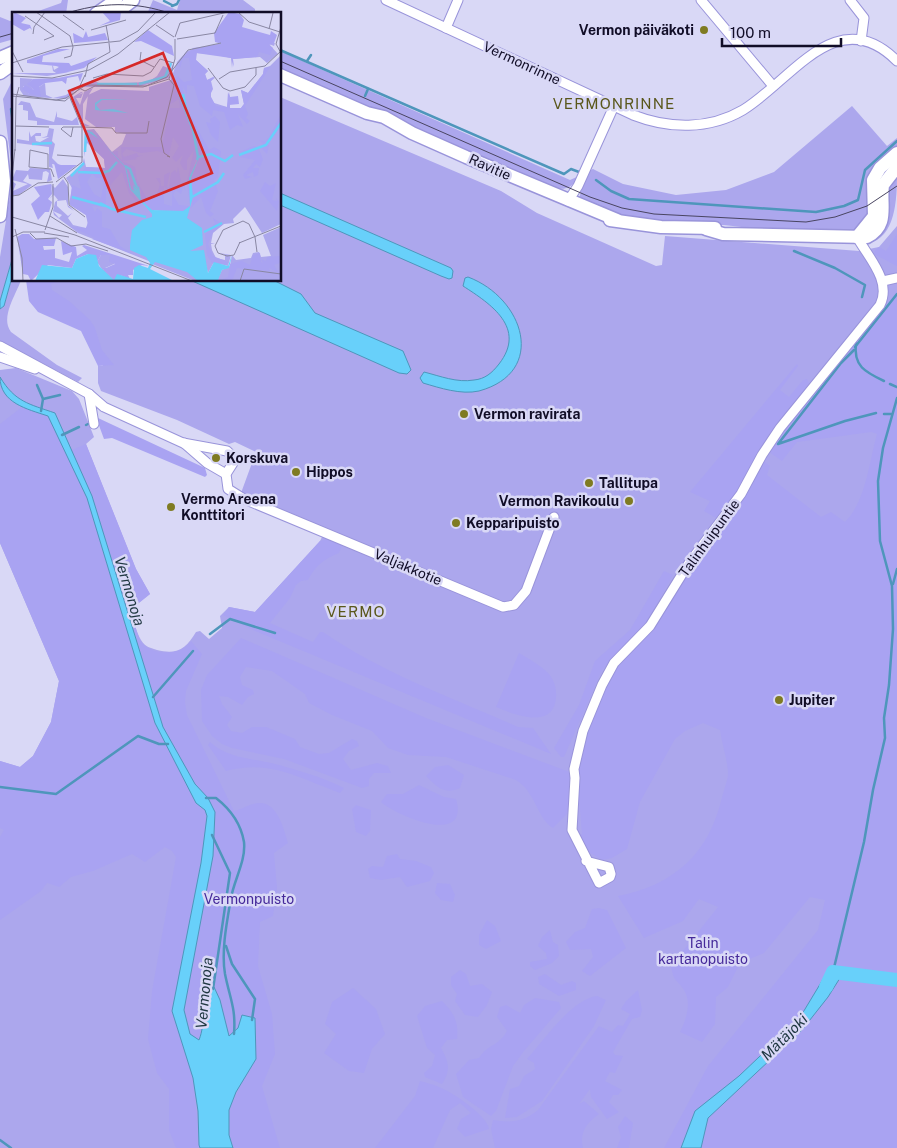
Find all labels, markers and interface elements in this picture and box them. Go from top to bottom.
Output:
inset map [12,12,281,281]
scale bar [722,15,841,47]
place label: Vermon päiväkoti [579,22,694,38]
marker: Vermon päiväkoti [698,24,710,36]
text: 100 m [730,24,771,41]
street label: Vermonrinne [481,38,563,88]
district label: VERMONRINNE [553,95,675,112]
street label: Ravitie [467,151,514,183]
place label: Vermon ravirata [474,406,580,422]
marker: Vermon ravirata [458,408,470,420]
place label: Korskuva [226,450,288,466]
marker: Korskuva [210,452,222,464]
place label: Hippos [306,464,353,480]
marker: Hippos [290,466,302,478]
place label: Tallitupa [599,475,658,491]
marker: Tallitupa [583,477,595,489]
place label: Vermo Areena Konttitori [181,491,276,523]
place label: Vermon Ravikoulu [499,493,619,509]
marker: Vermon Ravikoulu [623,495,635,507]
street label: Talinhuipuntie [675,496,743,580]
marker: Vermo Areena Konttitori [165,501,177,513]
place label: Kepparipuisto [466,515,560,531]
marker: Kepparipuisto [450,517,462,529]
street label: Valjakkotie [372,546,444,588]
water label: Vermonoja [111,554,149,628]
district label: VERMO [327,603,385,620]
place label: Jupiter [789,692,835,708]
marker: Jupiter [773,694,785,706]
park label: Vermonpuisto [204,891,294,907]
park label: Talin kartanopuisto [658,935,748,967]
water label: Vermonoja [192,957,216,1029]
water label: Mätäjoki [757,1010,811,1064]

